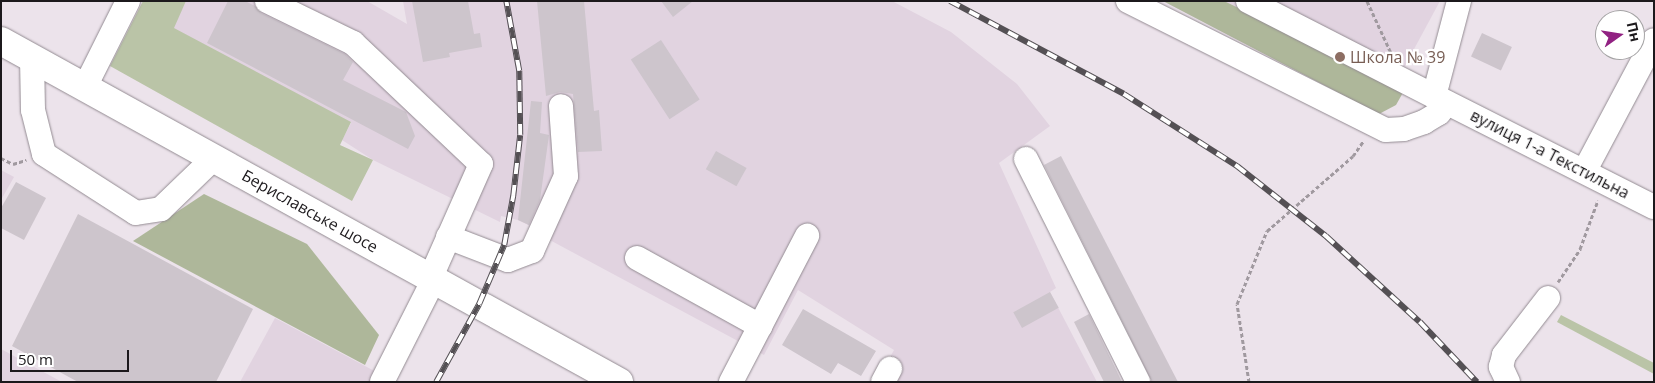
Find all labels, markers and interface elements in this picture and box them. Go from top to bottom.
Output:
north arrow [1595,10,1645,60]
text: Пн [1623,20,1646,43]
place label: Школа № 39 [1350,47,1445,67]
marker: Школа № 39 [1334,51,1346,63]
street label: вулиця 1-а Текстильна [1467,106,1633,202]
street label: Бериславське шосе [239,166,381,256]
scale bar [12,340,131,372]
text: 50 m [18,349,53,369]

